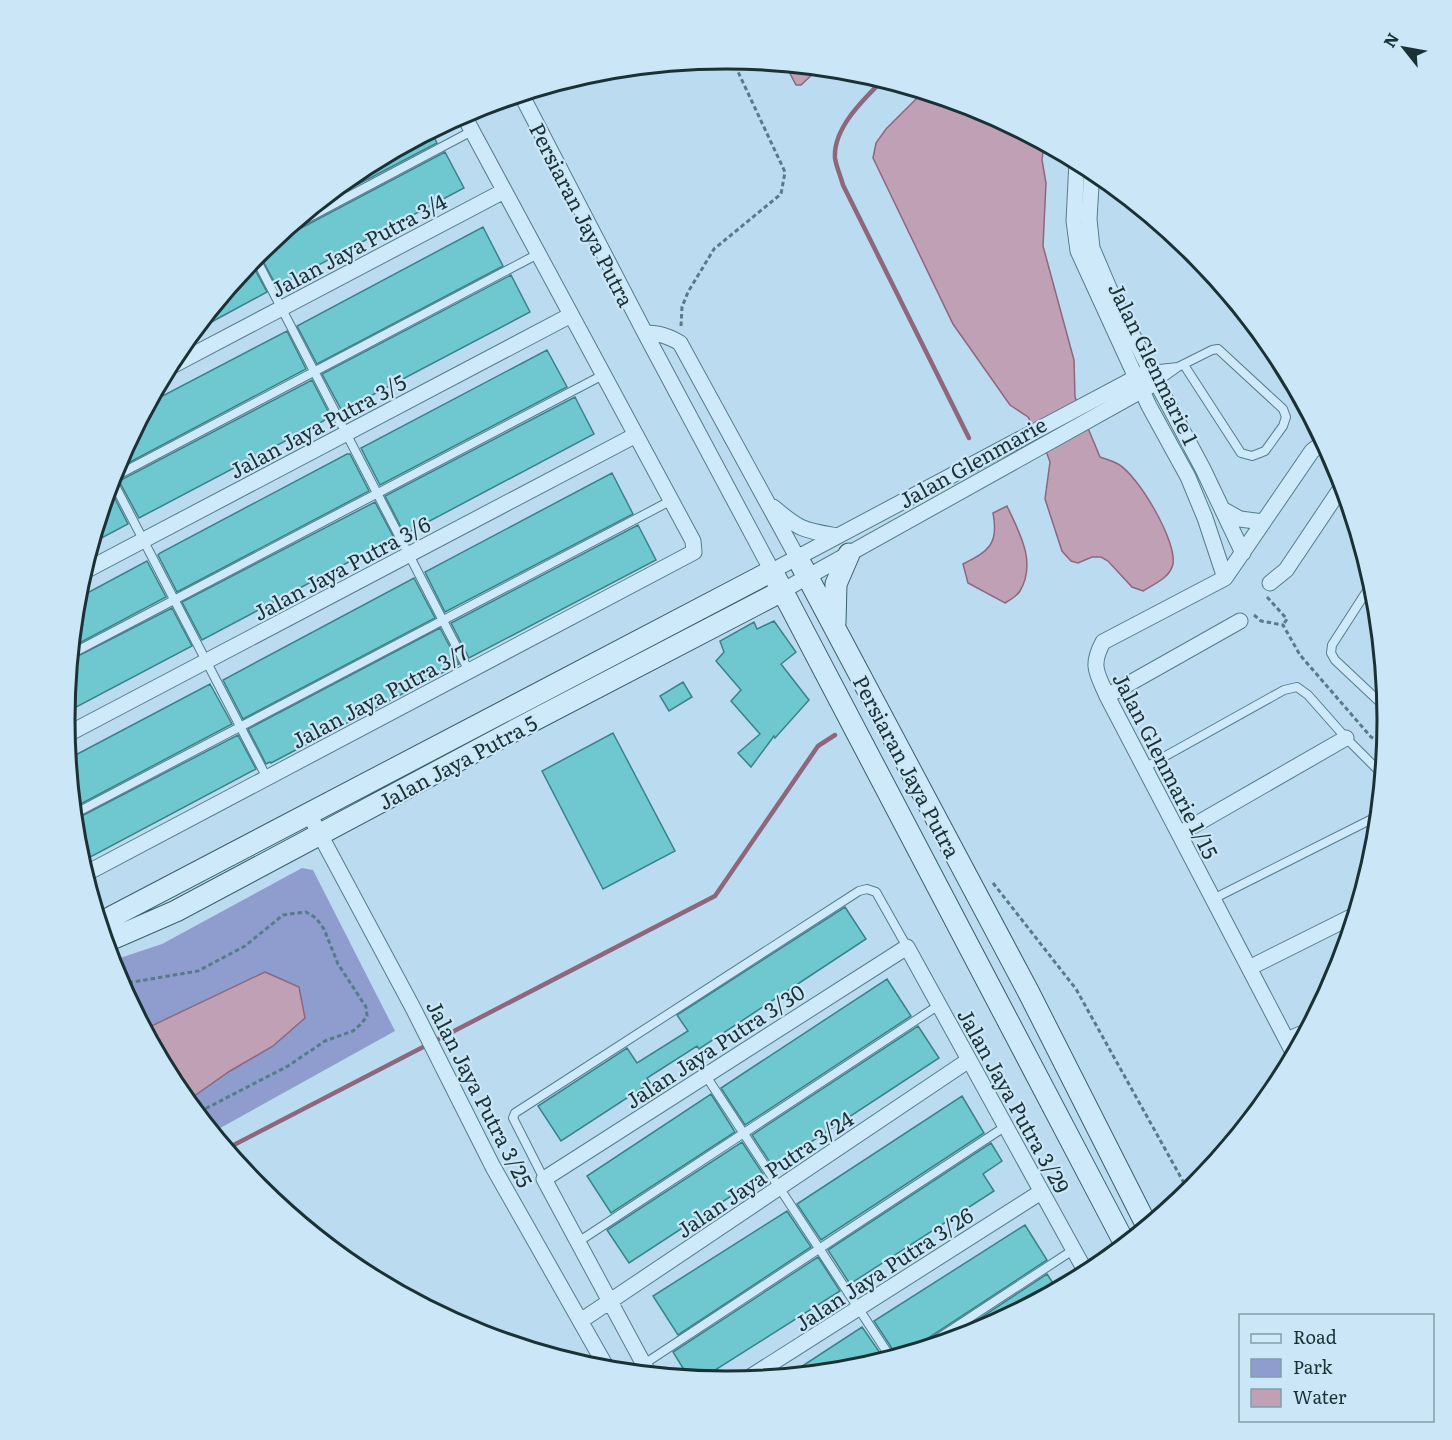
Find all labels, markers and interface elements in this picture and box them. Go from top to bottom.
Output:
north arrow [1374,18,1434,78]
text: N [1377,28,1404,52]
street label: Persiaran Jaya Putra [523,117,643,312]
street label: Jalan Jaya Putra 3/4 [265,184,452,303]
street label: Jalan Glenmarie 1 [1102,276,1208,450]
street label: Jalan Jaya Putra 3/5 [223,365,411,485]
street label: Jalan Glenmarie [892,407,1052,514]
street label: Jalan Jaya Putra 3/6 [247,507,435,627]
street label: Jalan Jaya Putra 3/7 [285,635,473,755]
street label: Jalan Glenmarie 1/15 [1107,666,1227,864]
street label: Persiaran Jaya Putra [847,669,970,863]
street label: Jalan Jaya Putra 5 [372,706,542,816]
street label: Jalan Jaya Putra 3/30 [618,975,810,1115]
street label: Jalan Jaya Putra 3/25 [420,994,542,1192]
street label: Jalan Jaya Putra 3/29 [951,1002,1079,1198]
street label: Jalan Jaya Putra 3/24 [669,1102,859,1244]
street label: Jalan Jaya Putra 3/26 [788,1199,978,1337]
legend [1239,1314,1434,1422]
text: Road [1293,1323,1337,1350]
text: Park [1293,1353,1334,1380]
text: Water [1293,1383,1347,1410]

